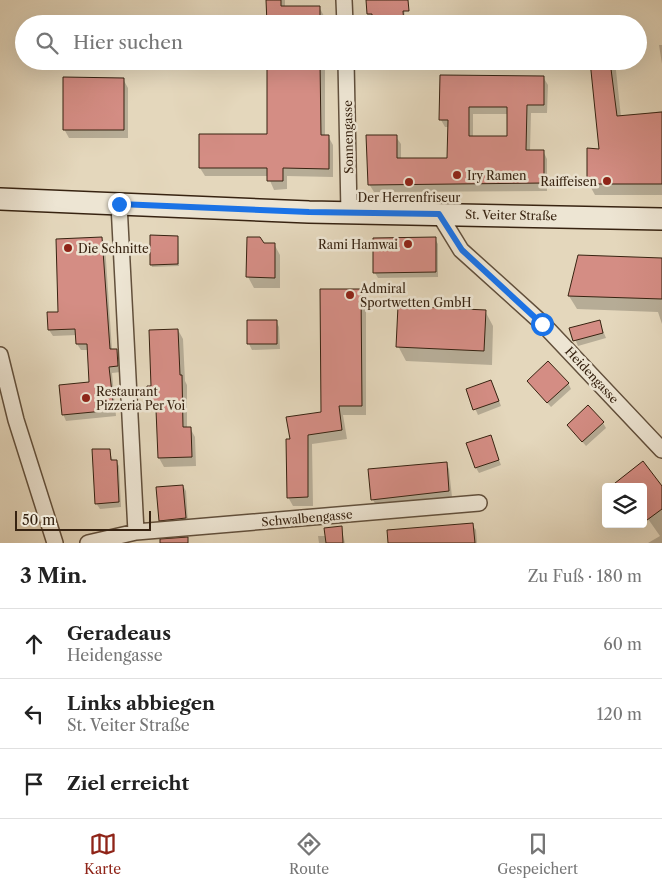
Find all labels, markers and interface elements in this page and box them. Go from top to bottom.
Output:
search box [15,15,647,70]
icon: search [33,29,61,57]
text: Hier suchen [73,31,183,54]
street label: Sonnengasse [340,100,356,174]
place label: Iry Ramen [467,168,527,183]
marker: Iry Ramen [451,169,463,181]
place label: Raiffeisen [540,174,597,189]
marker: Raiffeisen [601,175,613,187]
marker: Der Herrenfriseur [403,176,415,188]
place label: Der Herrenfriseur [358,190,460,205]
route end [108,193,131,216]
street label: St. Veiter Straße [465,207,557,223]
place label: Rami Hamwai [318,237,398,252]
marker: Rami Hamwai [402,238,414,250]
place label: Die Schnitte [78,241,149,256]
marker: Die Schnitte [62,242,74,254]
place label: Admiral Sportwetten GmbH [359,281,472,310]
marker: Admiral Sportwetten GmbH [344,289,356,301]
route start [531,313,554,336]
street label: Heidengasse [562,344,622,407]
place label: Restaurant Pizzeria Per Voi [96,384,186,413]
marker: Restaurant Pizzeria Per Voi [80,392,92,404]
map controls [602,483,647,528]
button: layers [602,483,647,528]
street label: Schwalbengasse [261,507,353,529]
scale bar [15,508,151,531]
text: 50 m [22,511,55,529]
text: 3 Min. [20,563,87,588]
text: Zu Fuß · 180 m [528,566,642,586]
text: Geradeaus [67,622,171,645]
icon: ahead [20,630,48,658]
text: 60 m [603,634,642,654]
text: Heidengasse [67,645,163,665]
text: Links abbiegen [67,692,215,715]
icon: left [20,700,48,728]
text: 120 m [597,704,642,724]
text: St. Veiter Straße [67,715,190,735]
icon: arrive [20,770,48,798]
text: Ziel erreicht [67,772,189,795]
tab: Karte [84,830,121,878]
tab: Route [289,830,329,878]
tab: Gespeichert [497,830,578,878]

